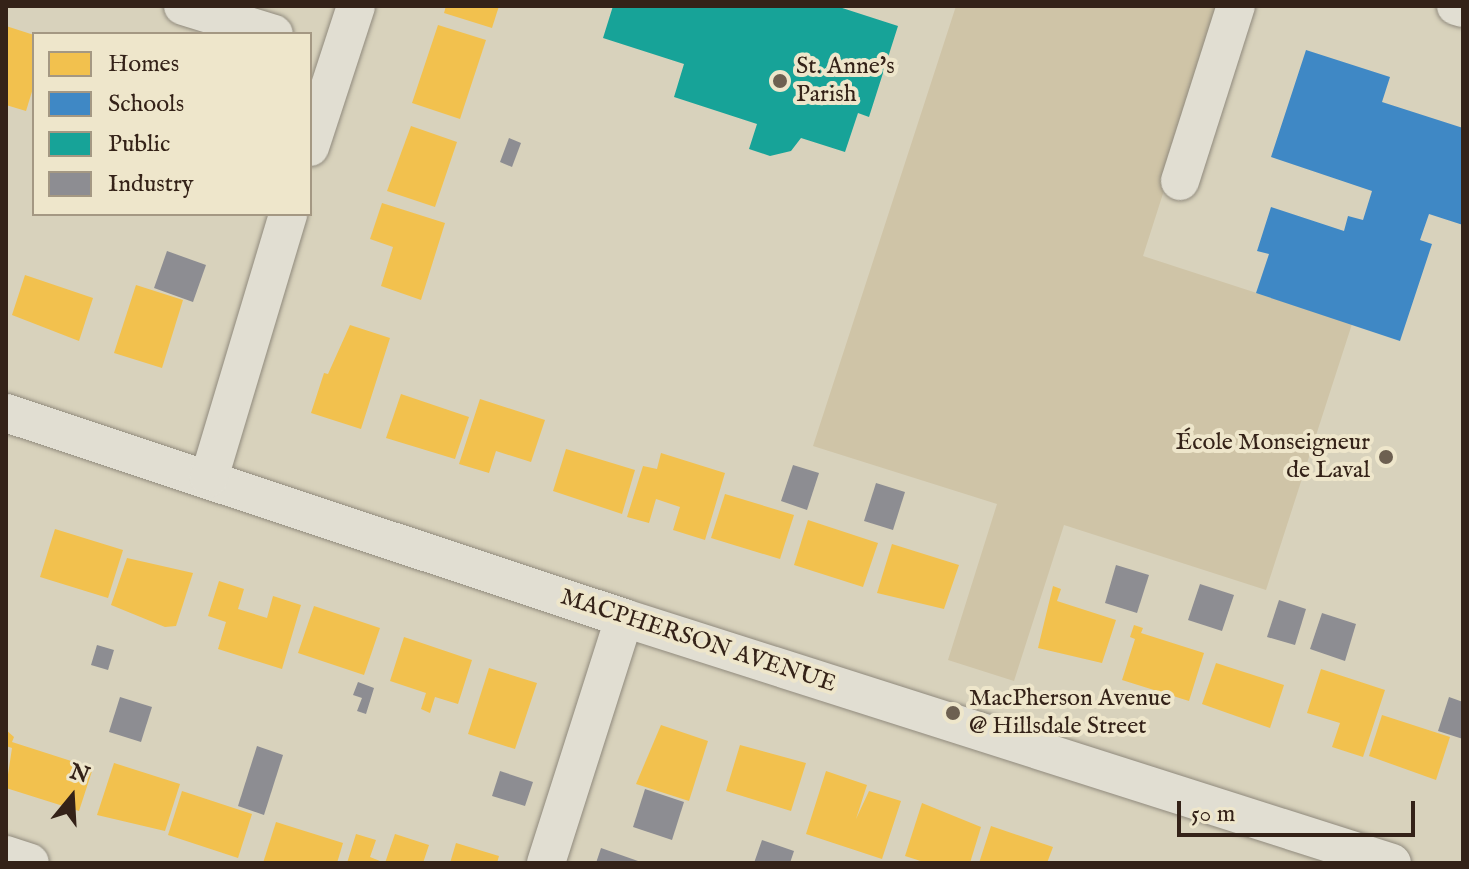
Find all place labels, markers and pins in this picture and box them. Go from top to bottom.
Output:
place label: St. Anne's Parish [796,53,895,109]
marker: St. Anne's Parish [771,72,789,90]
place label: École Monseigneur de Laval [1176,429,1370,485]
marker: École Monseigneur de Laval [1377,448,1395,466]
place label: MacPherson Avenue @ Hillsdale Street [969,685,1171,741]
marker: MacPherson Avenue @ Hillsdale Street [944,704,962,722]

